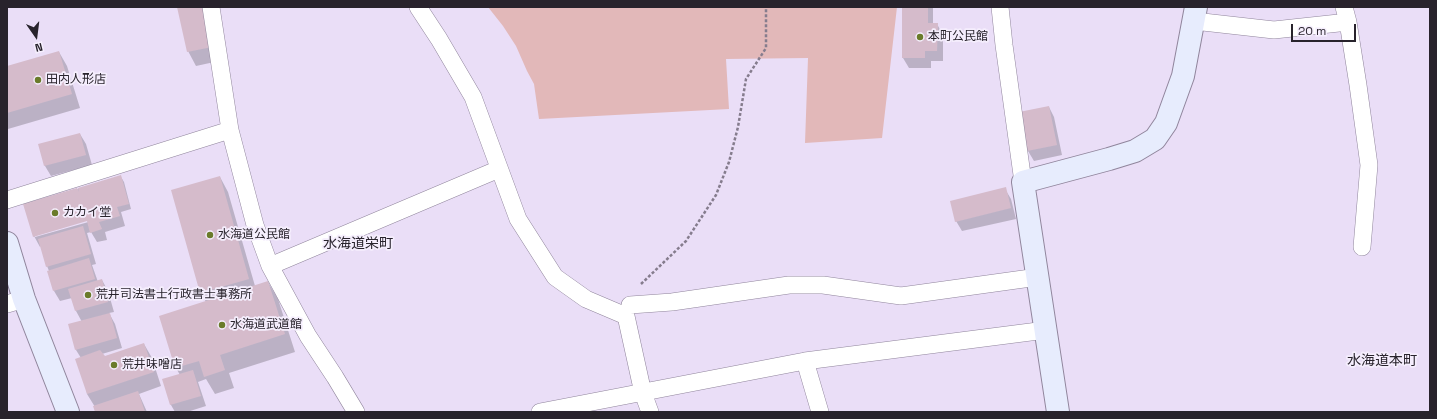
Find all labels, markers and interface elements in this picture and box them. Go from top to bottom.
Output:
north arrow [16,16,56,56]
scale bar [1293,16,1358,42]
text: 20 m [1298,23,1326,39]
place label: 本町公民館 [928,30,988,44]
marker: 本町公民館 [915,32,925,42]
text: N [34,40,44,55]
place label: 田内人形店 [46,73,106,87]
marker: 田内人形店 [33,75,43,85]
place label: カカイ堂 [63,206,111,220]
marker: カカイ堂 [50,208,60,218]
place label: 水海道公民館 [218,228,290,242]
marker: 水海道公民館 [205,230,215,240]
district label: 水海道栄町 [323,236,393,252]
place label: 荒井司法書士行政書士事務所 [96,288,252,302]
marker: 荒井司法書士行政書士事務所 [83,290,93,300]
place label: 水海道武道館 [230,318,302,332]
marker: 水海道武道館 [217,320,227,330]
district label: 水海道本町 [1347,353,1417,369]
place label: 荒井味噌店 [122,358,182,372]
marker: 荒井味噌店 [109,360,119,370]

